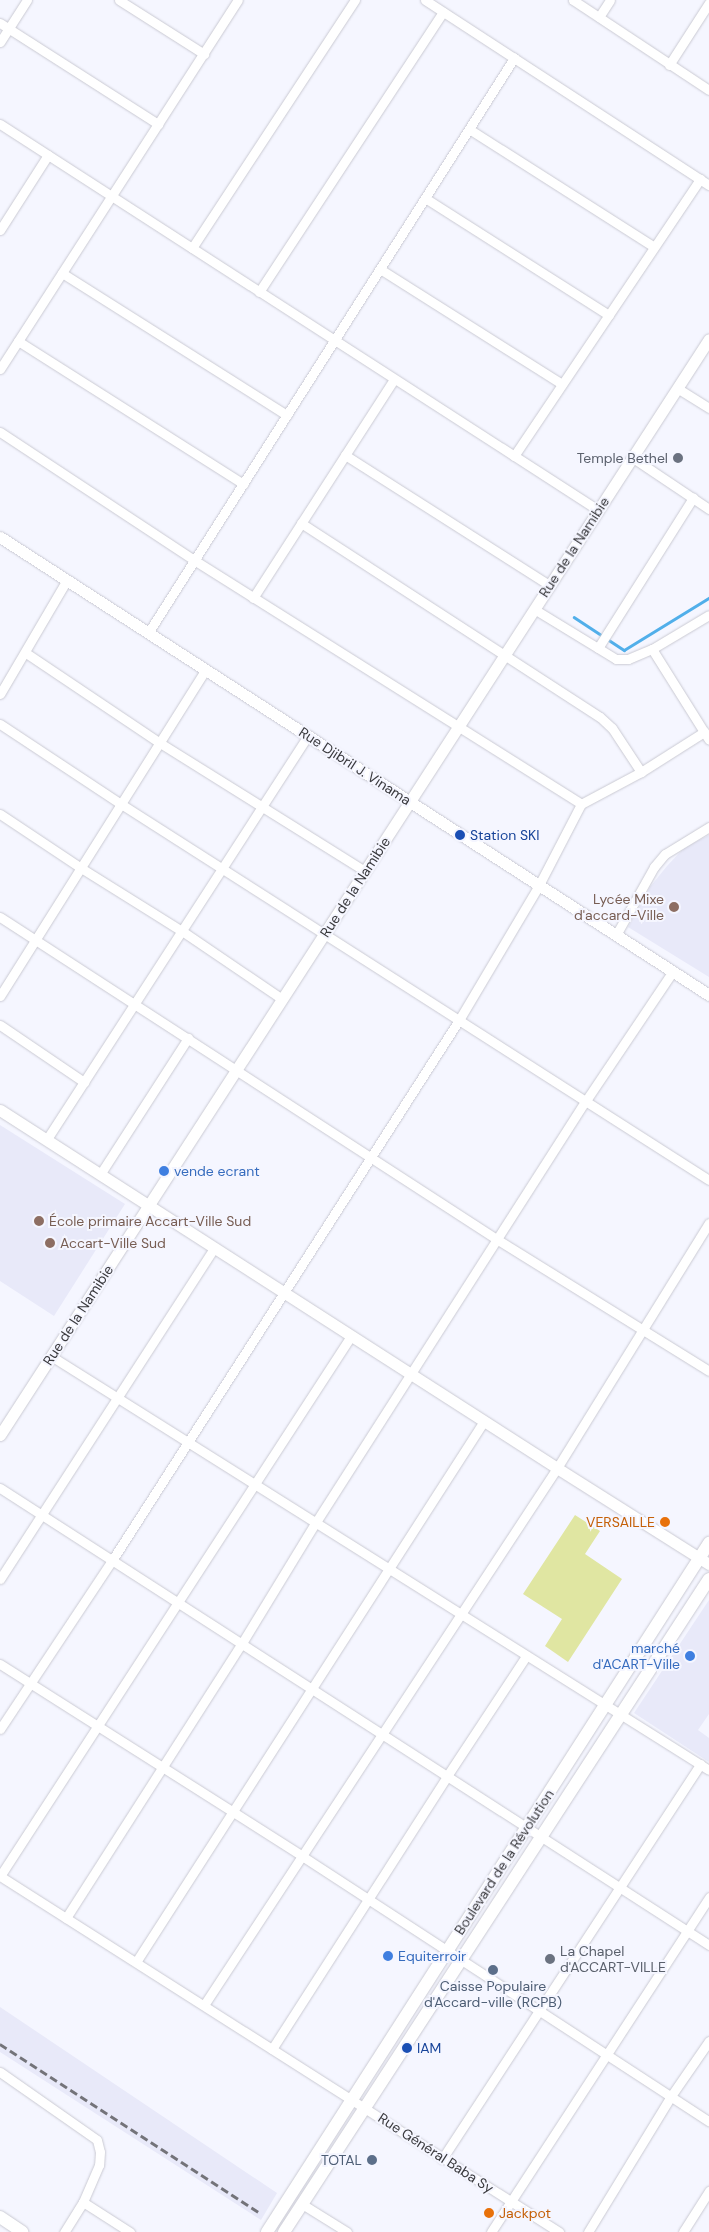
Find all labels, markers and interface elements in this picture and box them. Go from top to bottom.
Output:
place label: Temple Bethel [577,450,668,466]
marker: Temple Bethel [672,452,684,464]
street label: Rue de la Namibie [535,494,613,600]
street label: Rue Djibril J. Vinama [296,723,414,809]
place label: Station SKI [470,827,540,843]
marker: Station SKI [454,829,466,841]
street label: Rue de la Namibie [316,834,394,940]
place label: Lycée Mixe d'accard-Ville [574,891,664,924]
marker: Lycée Mixe d'accard-Ville [668,901,680,913]
place label: vende ecrant [174,1163,260,1179]
marker: vende ecrant [158,1165,170,1177]
place label: École primaire Accart-Ville Sud [49,1213,251,1229]
marker: École primaire Accart-Ville Sud [33,1215,45,1227]
place label: Accart-Ville Sud [60,1235,166,1251]
marker: Accart-Ville Sud [44,1237,56,1249]
street label: Rue de la Namibie [39,1262,117,1368]
place label: VERSAILLE [586,1514,655,1530]
marker: VERSAILLE [659,1516,671,1528]
place label: marché d'ACART-Ville [593,1640,680,1672]
marker: marché d'ACART-Ville [684,1650,696,1662]
street label: Boulevard de la Révolution [451,1786,557,1938]
place label: La Chapel d'ACCART-VILLE [560,1943,666,1975]
place label: Equiterroir [398,1948,466,1964]
marker: Equiterroir [382,1950,394,1962]
marker: La Chapel d'ACCART-VILLE [544,1953,556,1965]
marker: Caisse Populaire d'Accard-ville (RCPB) [487,1964,499,1976]
place label: Caisse Populaire d'Accard-ville (RCPB) [424,1978,562,2010]
place label: IAM [417,2040,441,2056]
marker: IAM [401,2042,413,2054]
street label: Rue Général Baba Sy [375,2109,497,2197]
place label: TOTAL [321,2152,362,2168]
marker: TOTAL [366,2154,378,2166]
place label: Jackpot [499,2205,551,2221]
marker: Jackpot [483,2207,495,2219]

